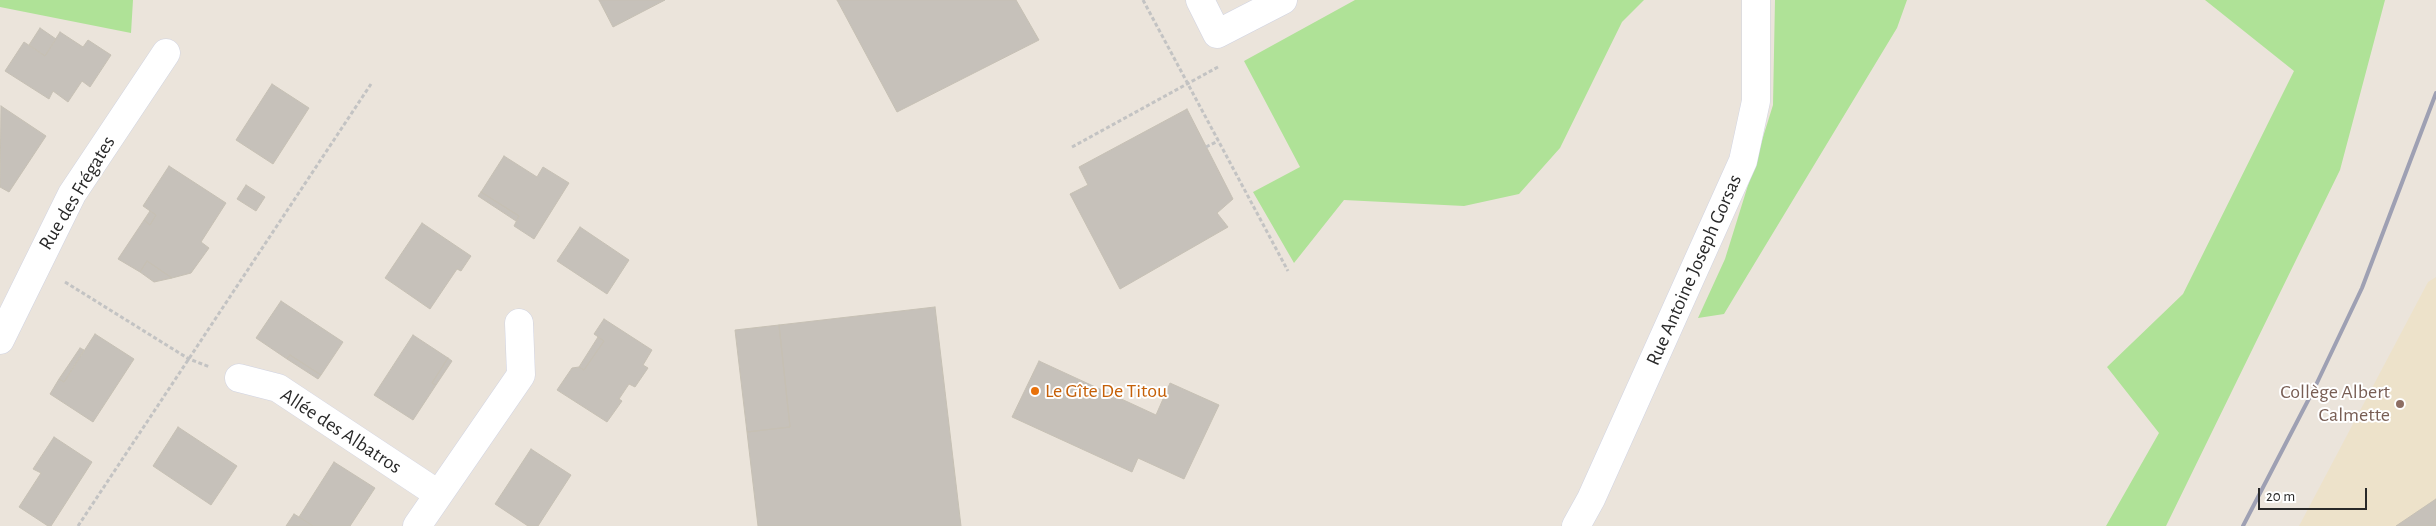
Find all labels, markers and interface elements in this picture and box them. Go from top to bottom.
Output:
street label: Rue des Frégates [34,132,120,254]
street label: Rue Antoine Joseph Gorsas [1641,171,1747,369]
place label: Le Gîte De Titou [1045,379,1167,403]
place label: Collège Albert Calmette [2280,380,2390,427]
street label: Allée des Albatros [276,383,406,479]
marker: Le Gîte De Titou [1029,385,1041,397]
marker: Collège Albert Calmette [2394,398,2406,410]
scale bar [2261,478,2370,510]
text: 20 m [2266,489,2295,504]

